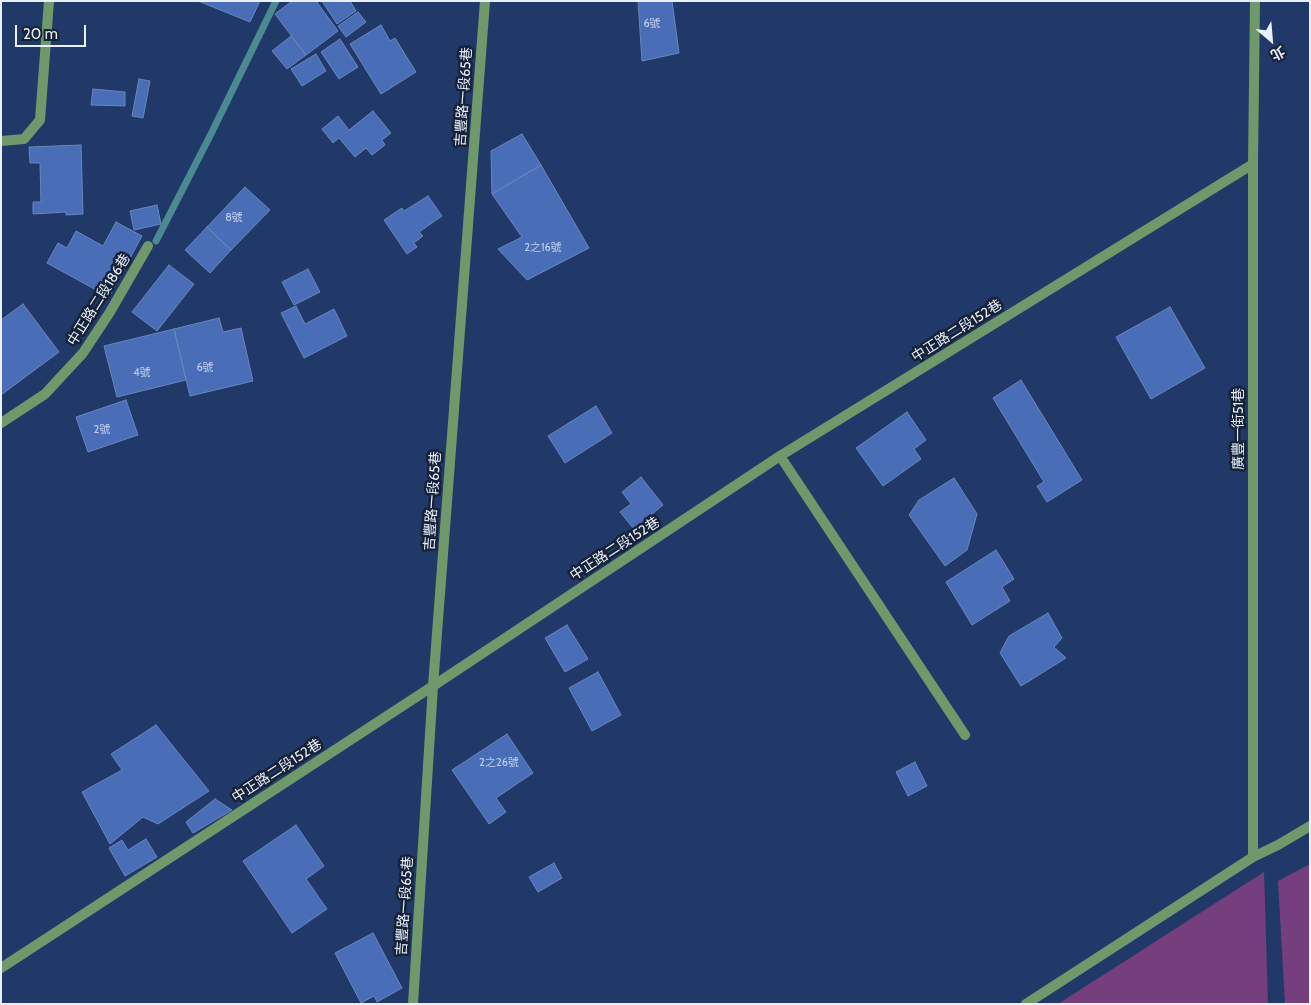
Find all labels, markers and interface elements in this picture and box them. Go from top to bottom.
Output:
scale bar [18,15,89,47]
north arrow [1246,15,1296,65]
house number: 6號 [643,17,661,31]
text: 20 m [23,25,58,43]
text: 北 [1267,42,1288,65]
street label: 吉豐路一段65巷 [452,47,476,147]
house number: 8號 [225,211,243,225]
house number: 2之16號 [524,241,562,255]
street label: 中正路二段186巷 [64,251,134,349]
street label: 中正路二段152巷 [909,296,1005,366]
house number: 6號 [196,361,214,375]
house number: 4號 [133,366,151,380]
street label: 廣豐一街51巷 [1231,388,1247,470]
house number: 2號 [94,423,110,437]
street label: 吉豐路一段65巷 [421,451,445,551]
street label: 中正路二段152巷 [567,514,663,584]
street label: 中正路二段152巷 [229,736,325,806]
house number: 2之26號 [479,756,519,770]
street label: 吉豐路一段65巷 [393,856,417,956]

